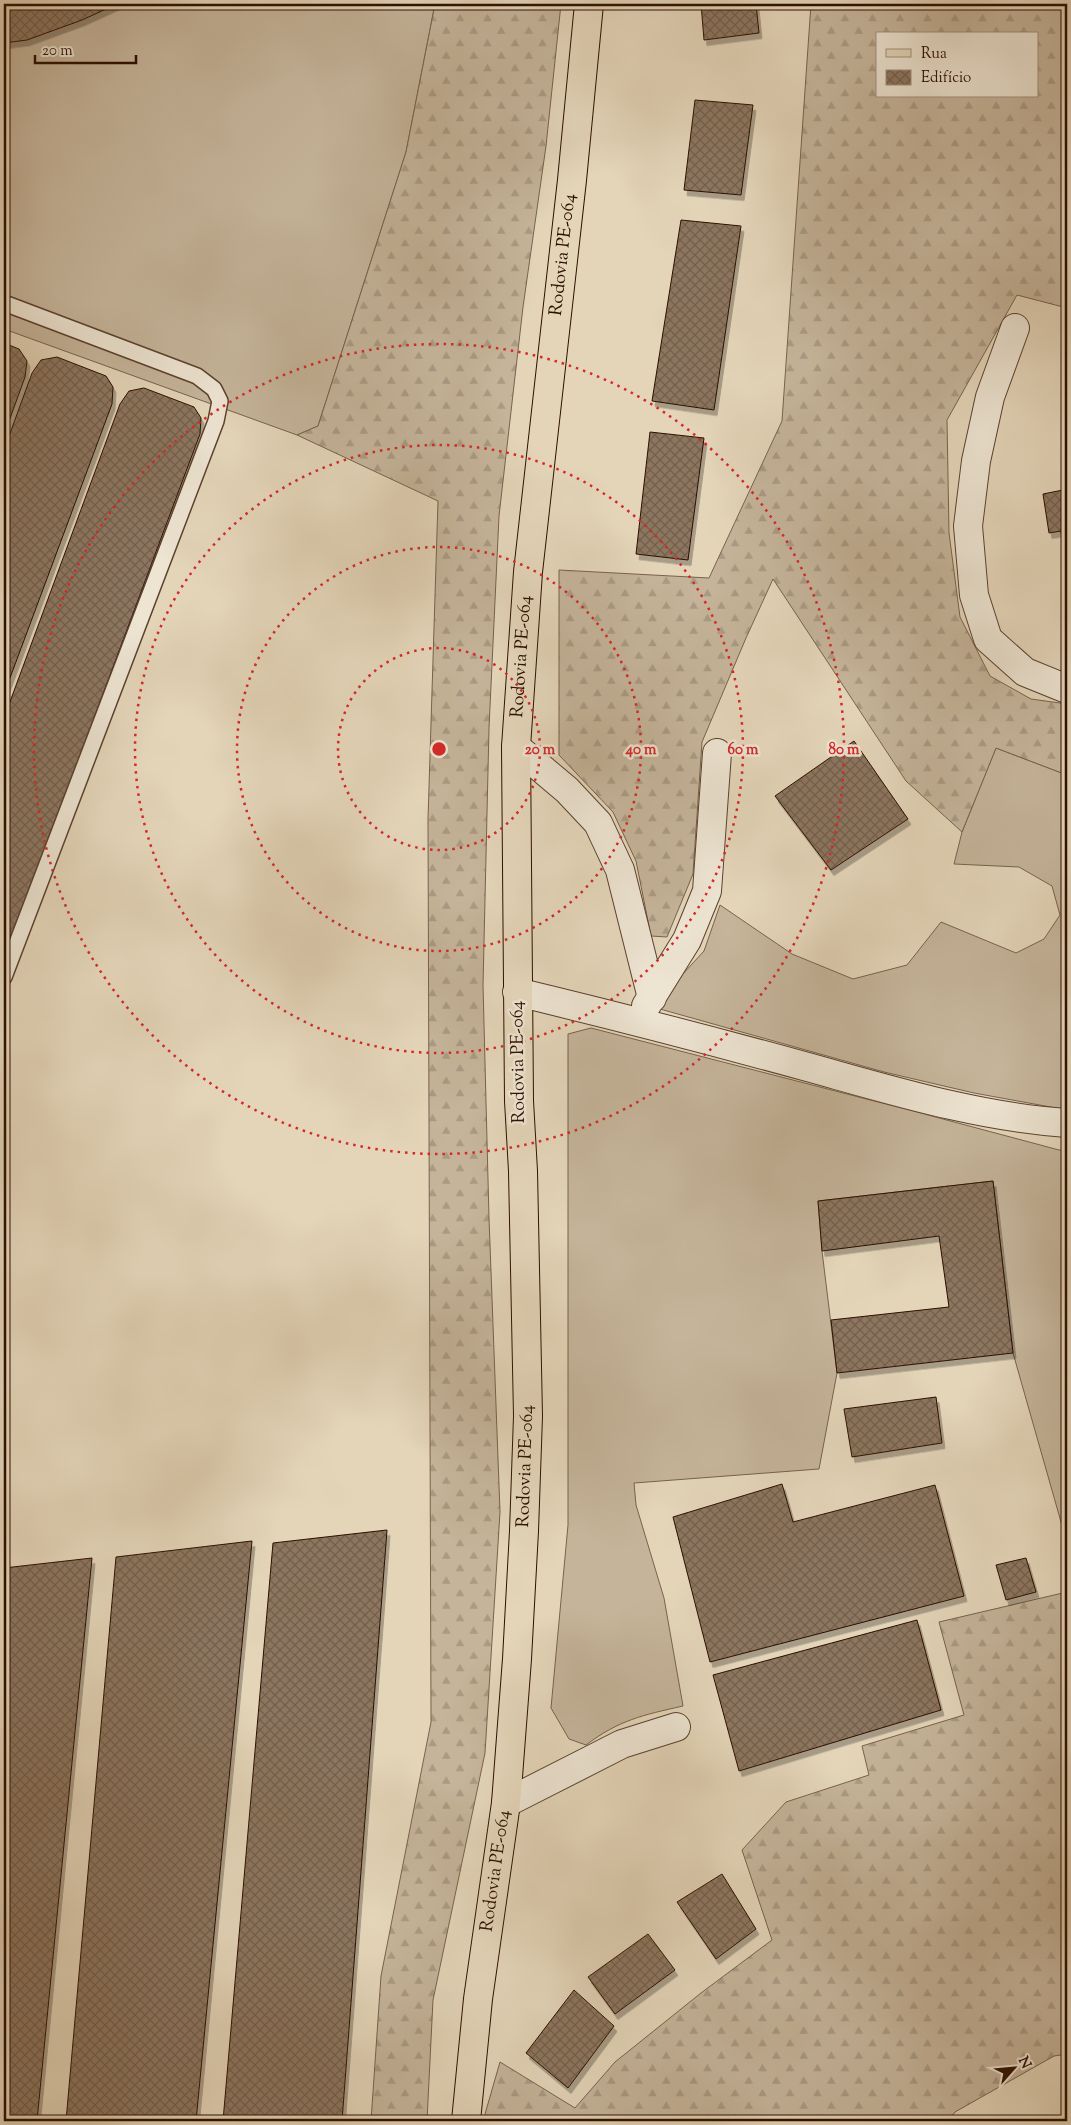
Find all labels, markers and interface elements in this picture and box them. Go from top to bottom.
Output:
scale bar [35,32,136,64]
legend [876,32,1038,98]
text: 20 m [42,41,73,62]
text: Rua [921,44,947,65]
text: Edifício [921,68,971,89]
street label: Rodovia PE-064 [544,192,583,317]
street label: Rodovia PE-064 [505,595,539,719]
centre of rings [430,740,448,758]
text: 20 m [525,740,556,761]
text: 40 m [625,740,657,761]
text: 60 m [728,740,759,761]
text: 80 m [828,740,860,761]
street label: Rodovia PE-064 [505,1001,533,1123]
street label: Rodovia PE-064 [511,1405,541,1528]
street label: Rodovia PE-064 [475,1808,518,1933]
north arrow [988,2042,1038,2092]
text: N [1012,2053,1035,2073]

